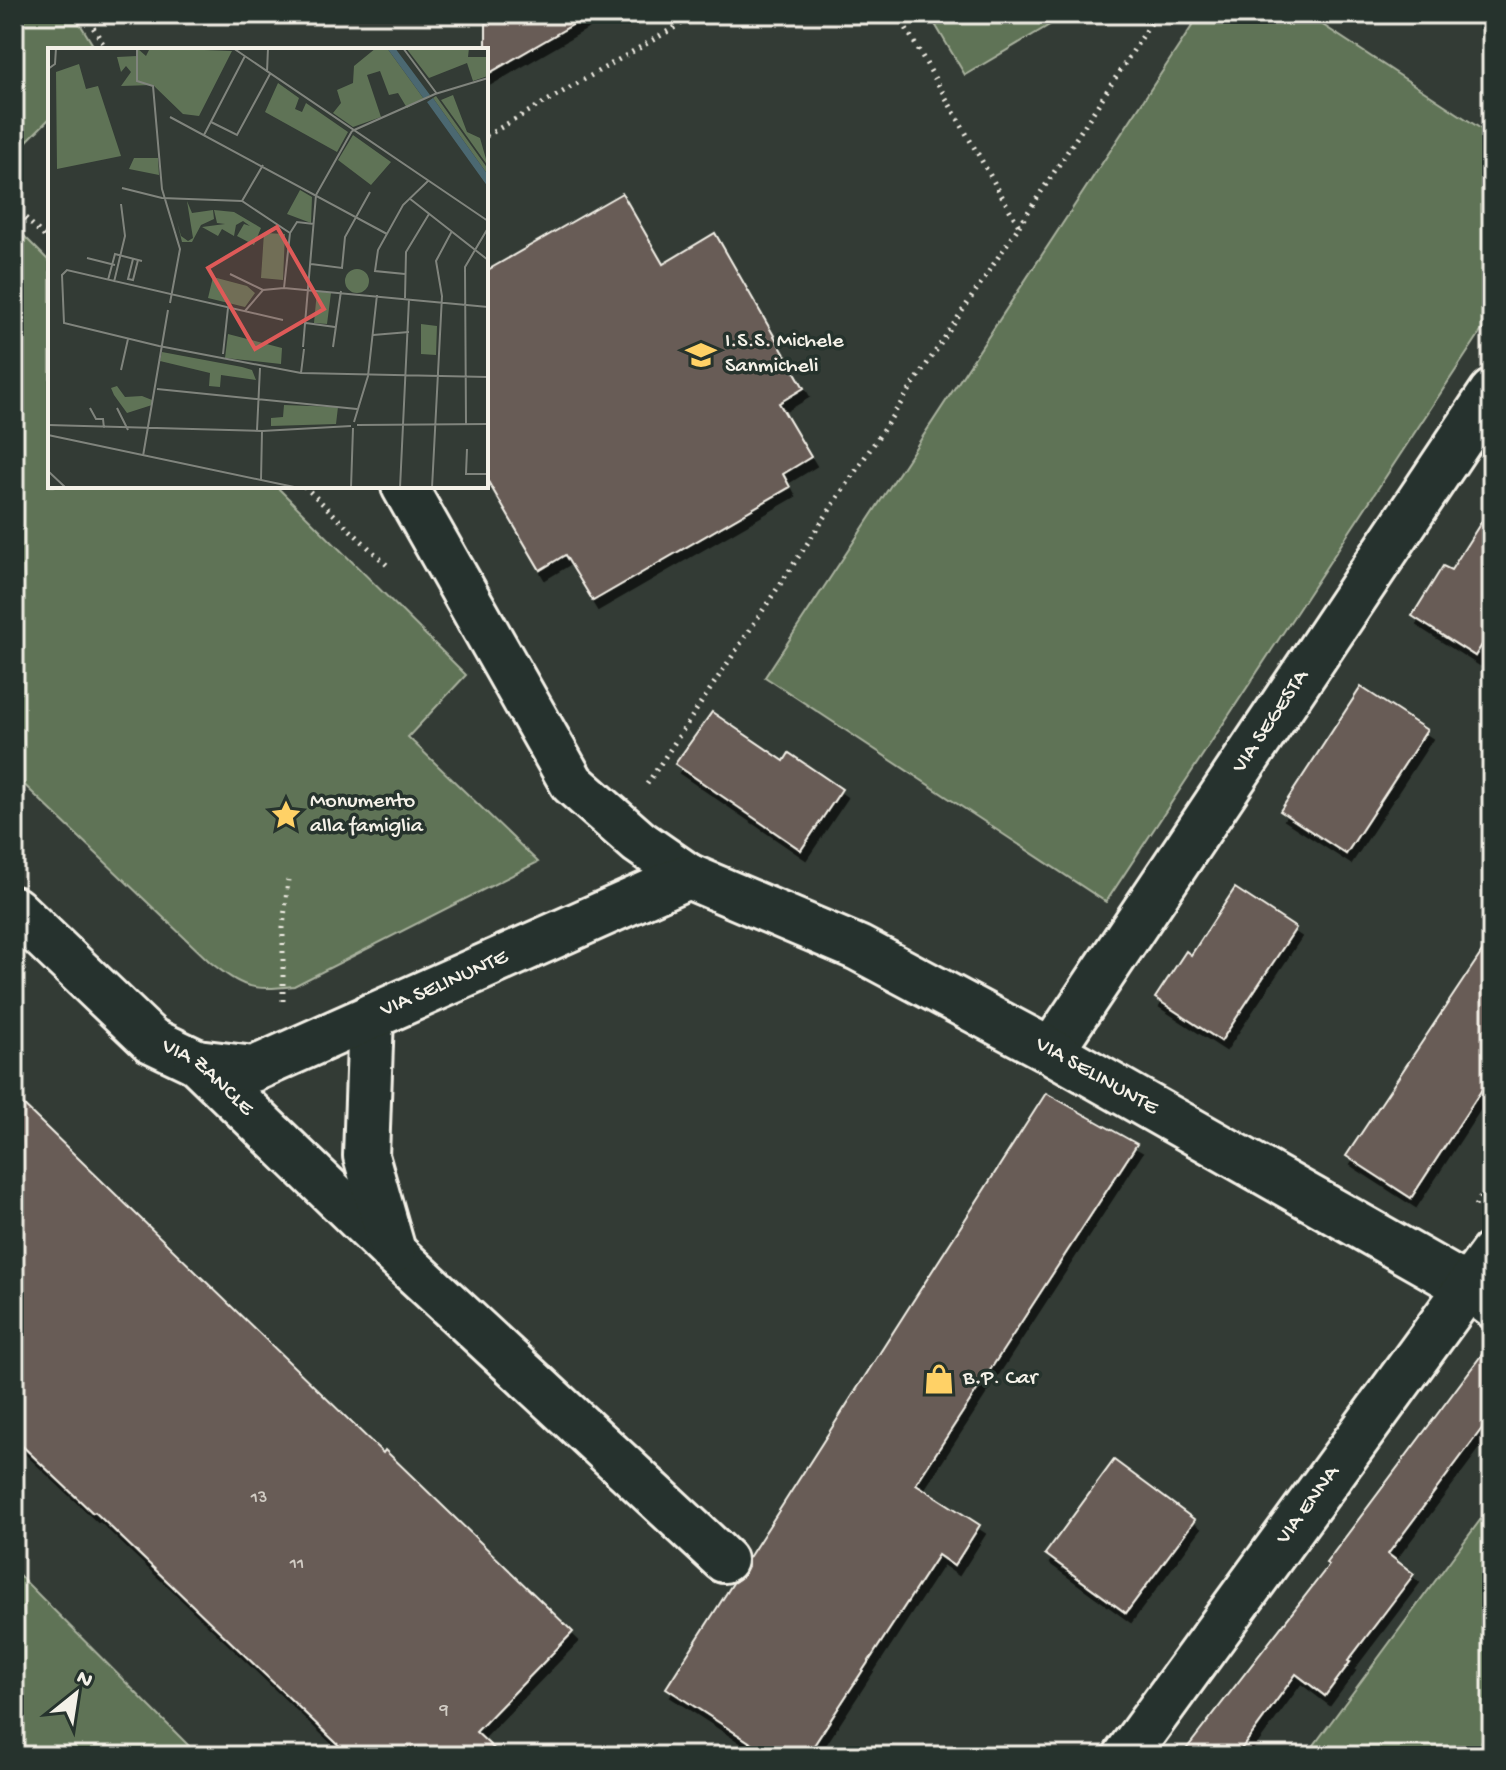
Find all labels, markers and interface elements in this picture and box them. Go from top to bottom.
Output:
inset map [48,48,488,488]
place label: I.S.S. Michele Sanmicheli [725,329,844,380]
school or university icon: I.S.S. Michele Sanmicheli [684,338,718,372]
street label: VIA SEGESTA [1227,664,1316,779]
place label: Monumento alla famiglia [310,789,424,840]
place icon: Monumento alla famiglia [269,798,303,832]
street label: VIA SELINUNTE [376,944,513,1024]
street label: VIA SELINUNTE [1030,1031,1163,1122]
street label: VIA ZANCLE [156,1033,259,1123]
shop icon: B.P. Car [922,1362,956,1396]
place label: B.P. Car [962,1366,1040,1392]
street label: VIA ENNA [1271,1460,1347,1551]
house number: 13 [250,1488,267,1509]
house number: 11 [289,1554,304,1575]
north arrow [36,1654,116,1734]
text: N [71,1665,97,1695]
house number: 9 [438,1700,449,1721]

